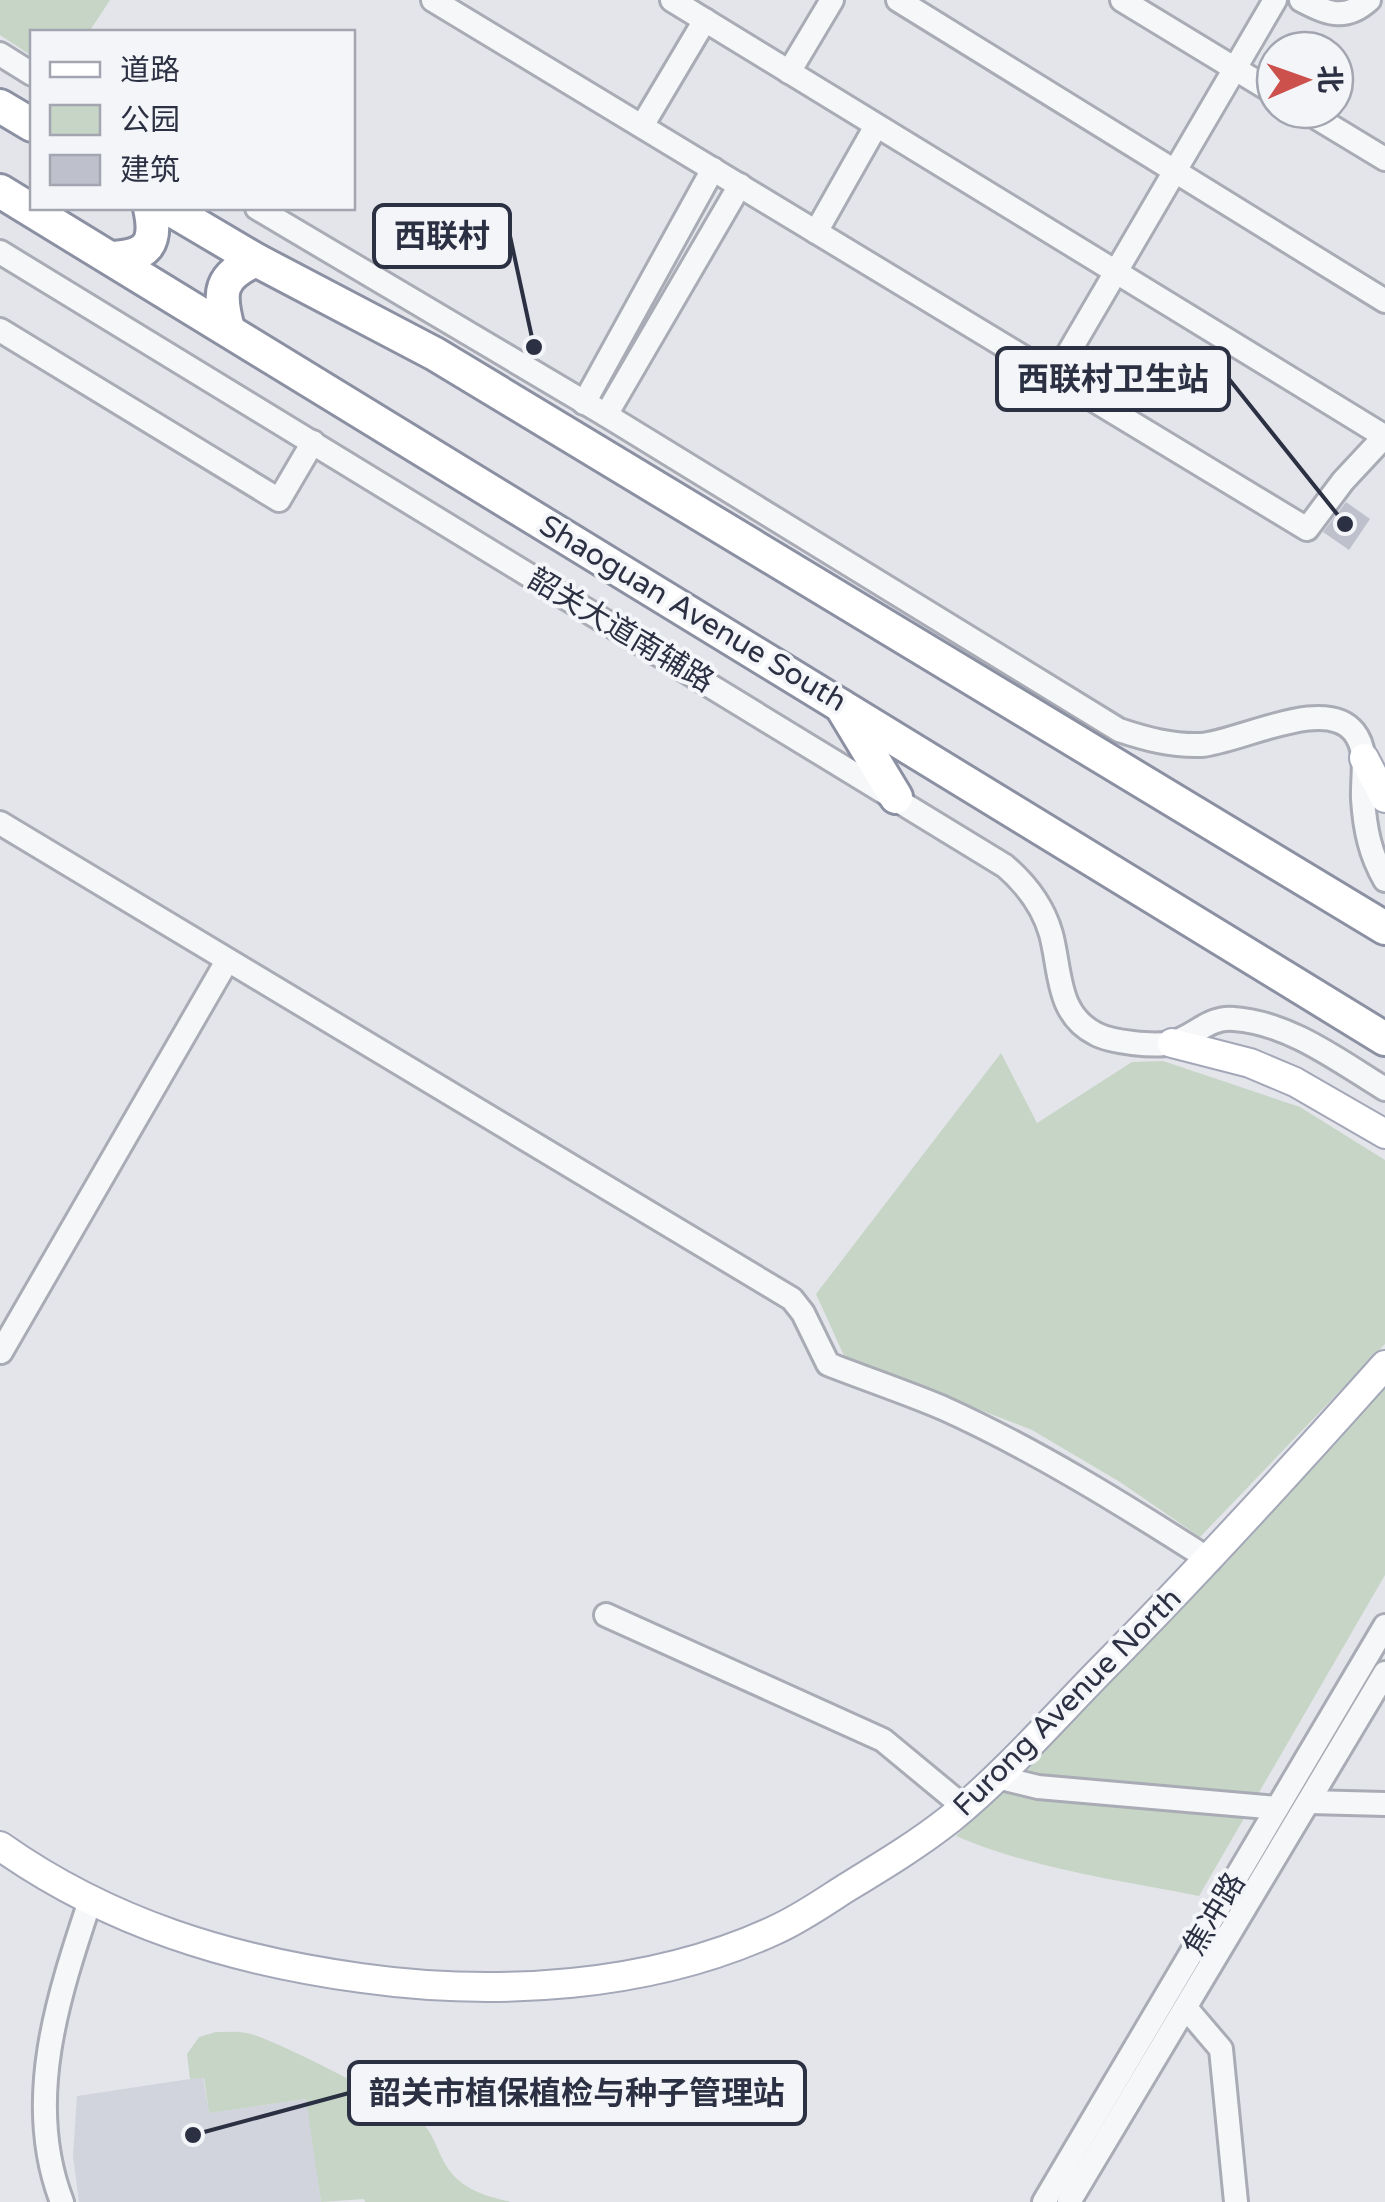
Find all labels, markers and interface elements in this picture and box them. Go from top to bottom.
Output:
legend [30,30,355,210]
north arrow [1255,30,1355,130]
text: 道路 [120,52,180,89]
text: 北 [1312,65,1346,94]
text: 公园 [120,102,180,139]
text: 建筑 [120,152,180,189]
callout: 西联村 [374,205,510,267]
text: 西联村 [394,218,490,256]
callout: 西联村卫生站 [997,348,1229,410]
text: 西联村卫生站 [1017,361,1209,399]
street label: Shaoguan Avenue South [533,507,853,720]
street label: 韶关大道南辅路 [521,560,720,700]
street label: Furong Avenue North [945,1580,1189,1824]
street label: 焦冲路 [1175,1866,1253,1962]
callout: 韶关市植保植检与种子管理站 [349,2062,805,2124]
text: 韶关市植保植检与种子管理站 [369,2075,785,2113]

